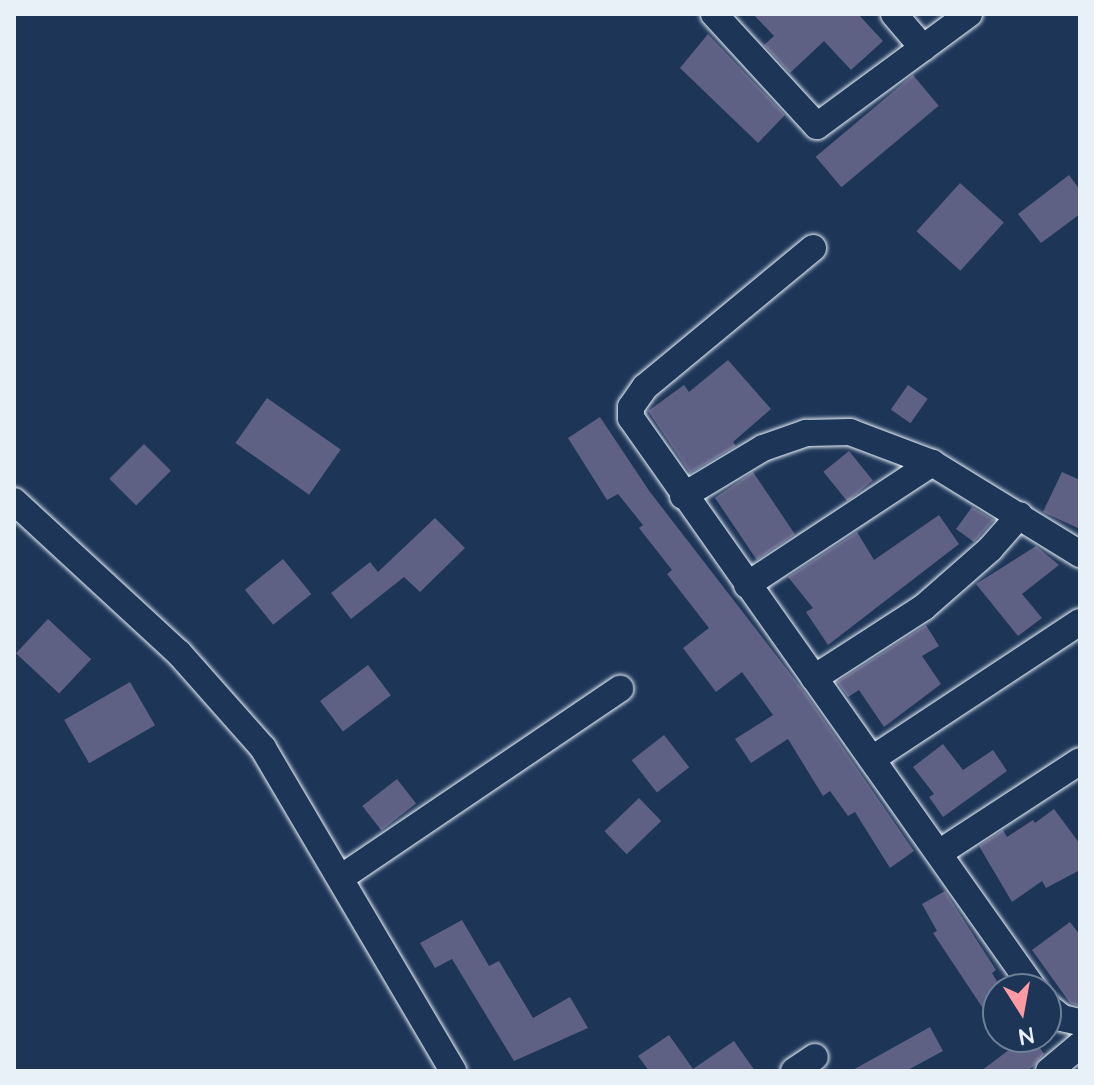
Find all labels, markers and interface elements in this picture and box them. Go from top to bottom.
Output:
north arrow [982,973,1062,1053]
text: N [1017,1019,1036,1052]

